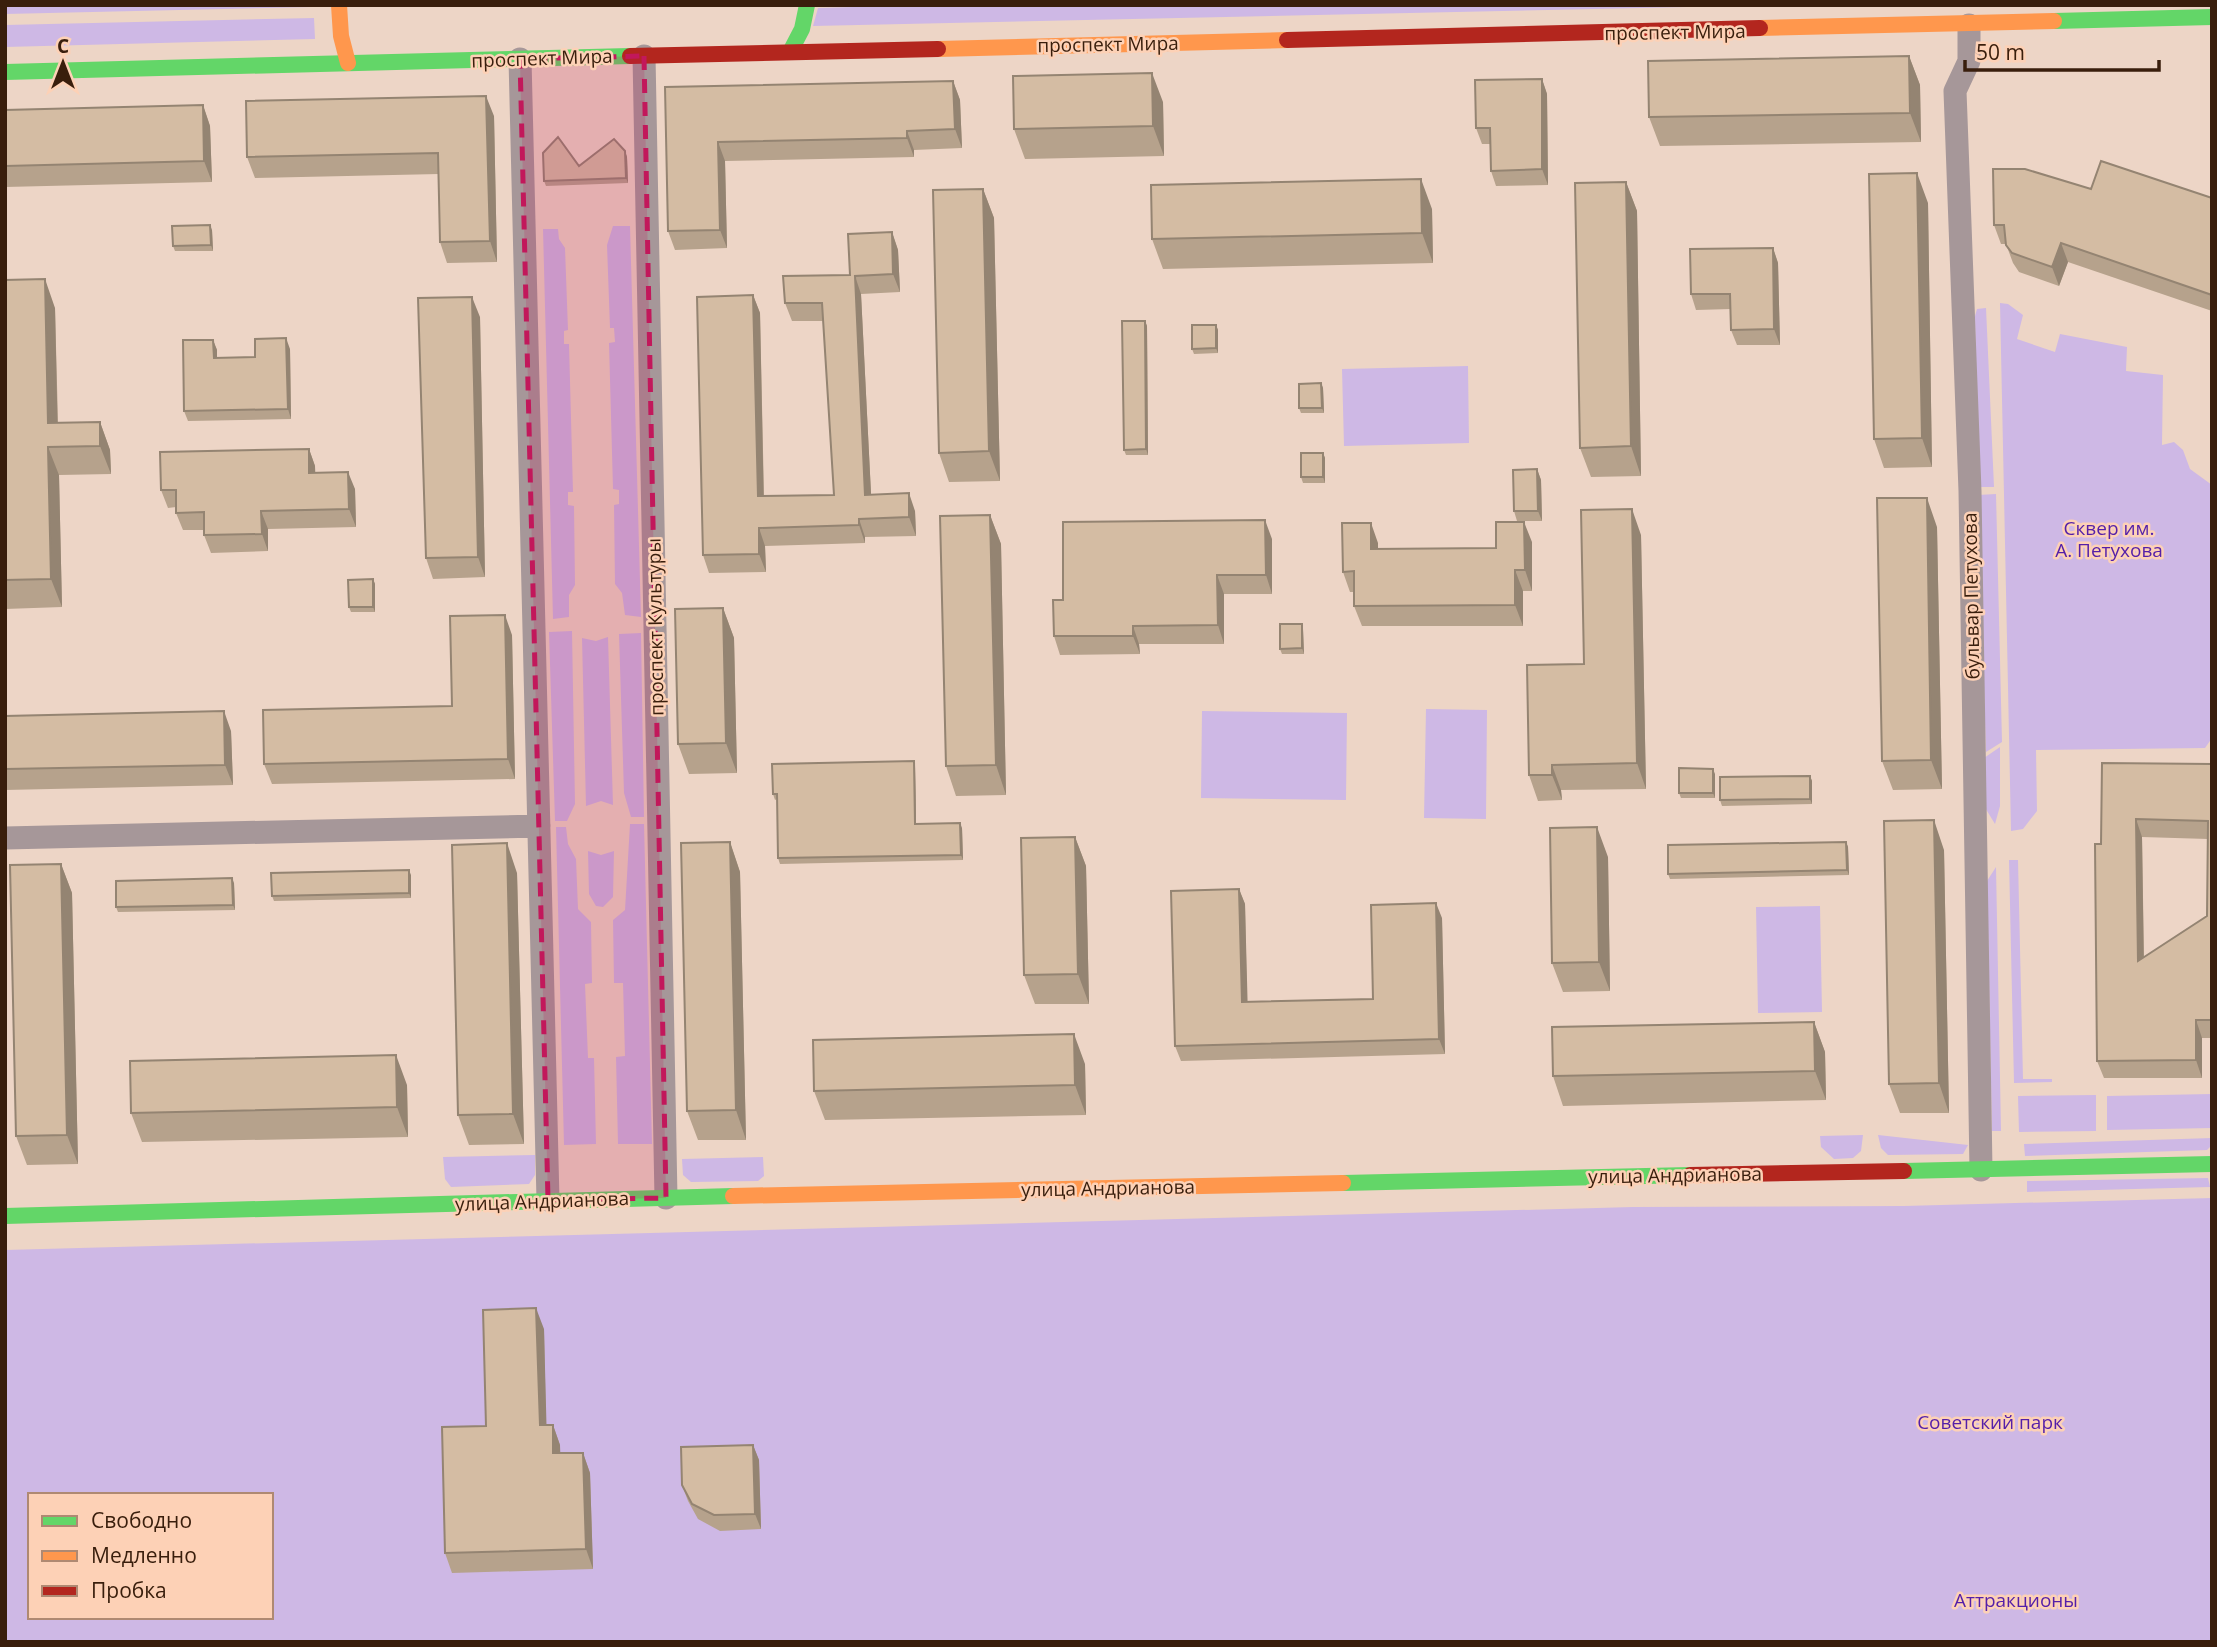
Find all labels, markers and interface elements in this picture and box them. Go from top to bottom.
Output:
street label: проспект Мира [1604,18,1746,46]
north arrow [28,28,98,98]
scale bar [1965,28,2159,72]
street label: проспект Мира [1037,30,1179,58]
text: С [57,33,69,59]
text: 50 m [1976,38,2025,66]
street label: проспект Мира [471,43,613,73]
street label: бульвар Петухова [1957,512,1985,680]
park label: Сквер им. А. Петухова [2055,515,2163,563]
street label: проспект Культуры [640,538,670,716]
street label: улица Андрианова [1588,1160,1762,1190]
street label: улица Андрианова [1021,1173,1195,1203]
street label: улица Андрианова [455,1185,629,1217]
park label: Советский парк [1917,1409,2063,1435]
legend [28,1493,273,1619]
text: Свободно [91,1506,192,1534]
text: Медленно [91,1541,197,1569]
text: Пробка [91,1576,167,1604]
park label: Аттракционы [1954,1587,2078,1613]

